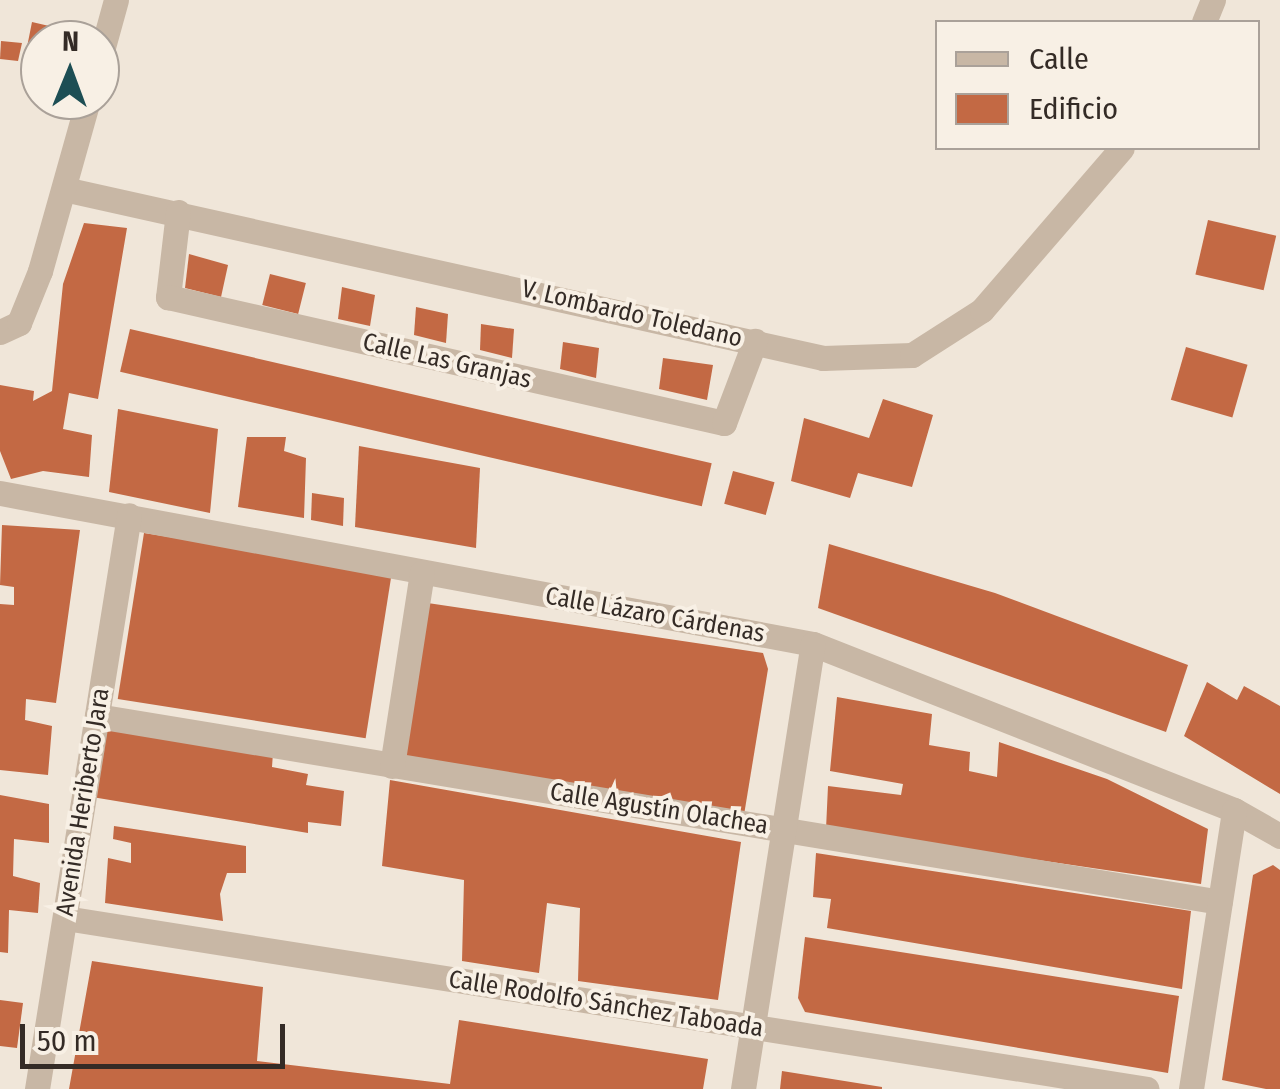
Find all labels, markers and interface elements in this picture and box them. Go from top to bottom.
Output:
north arrow [20,20,120,120]
legend [935,20,1260,150]
text: N [62,25,79,58]
text: Calle [1029,41,1089,77]
text: Edificio [1029,91,1118,127]
street label: V. Lombardo Toledano [519,274,745,354]
street label: Calle Las Granjas [360,327,534,395]
street label: Calle Lázaro Cárdenas [543,581,767,649]
street label: Avenida Heriberto Jara [50,686,116,918]
street label: Calle Agustín Olachea [548,777,770,841]
street label: Calle Rodolfo Sánchez Taboada [447,964,765,1044]
scale bar [25,1004,290,1066]
text: 50 m [37,1023,97,1059]

